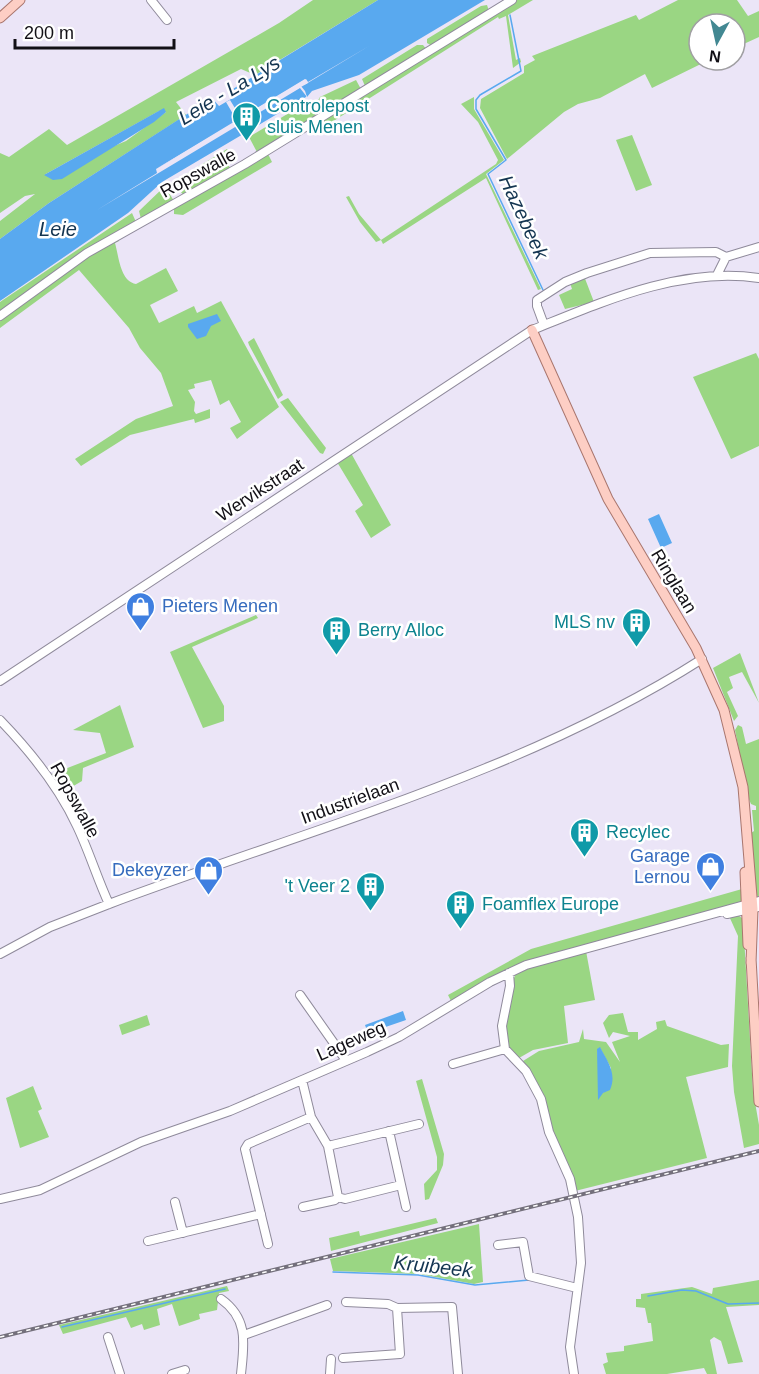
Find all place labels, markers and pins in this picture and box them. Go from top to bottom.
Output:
place label: Controlepost sluis Menen [267,96,369,137]
building icon: Controlepost sluis Menen [230,100,262,142]
shop icon: Pieters Menen [125,590,157,632]
place label: Pieters Menen [162,596,278,616]
building icon: MLS nv [620,606,652,648]
place label: MLS nv [554,612,615,632]
building icon: Berry Alloc [321,614,353,656]
place label: Berry Alloc [358,620,444,640]
building icon: Recylec [569,816,601,858]
place label: Recylec [606,822,670,842]
place label: Garage Lernou [630,846,690,887]
shop icon: Garage Lernou [695,850,727,892]
shop icon: Dekeyzer [193,854,225,896]
place label: Dekeyzer [112,860,188,880]
building icon: 't Veer 2 [355,870,387,912]
place label: 't Veer 2 [285,876,350,896]
building icon: Foamflex Europe [445,888,477,930]
place label: Foamflex Europe [482,894,619,914]

